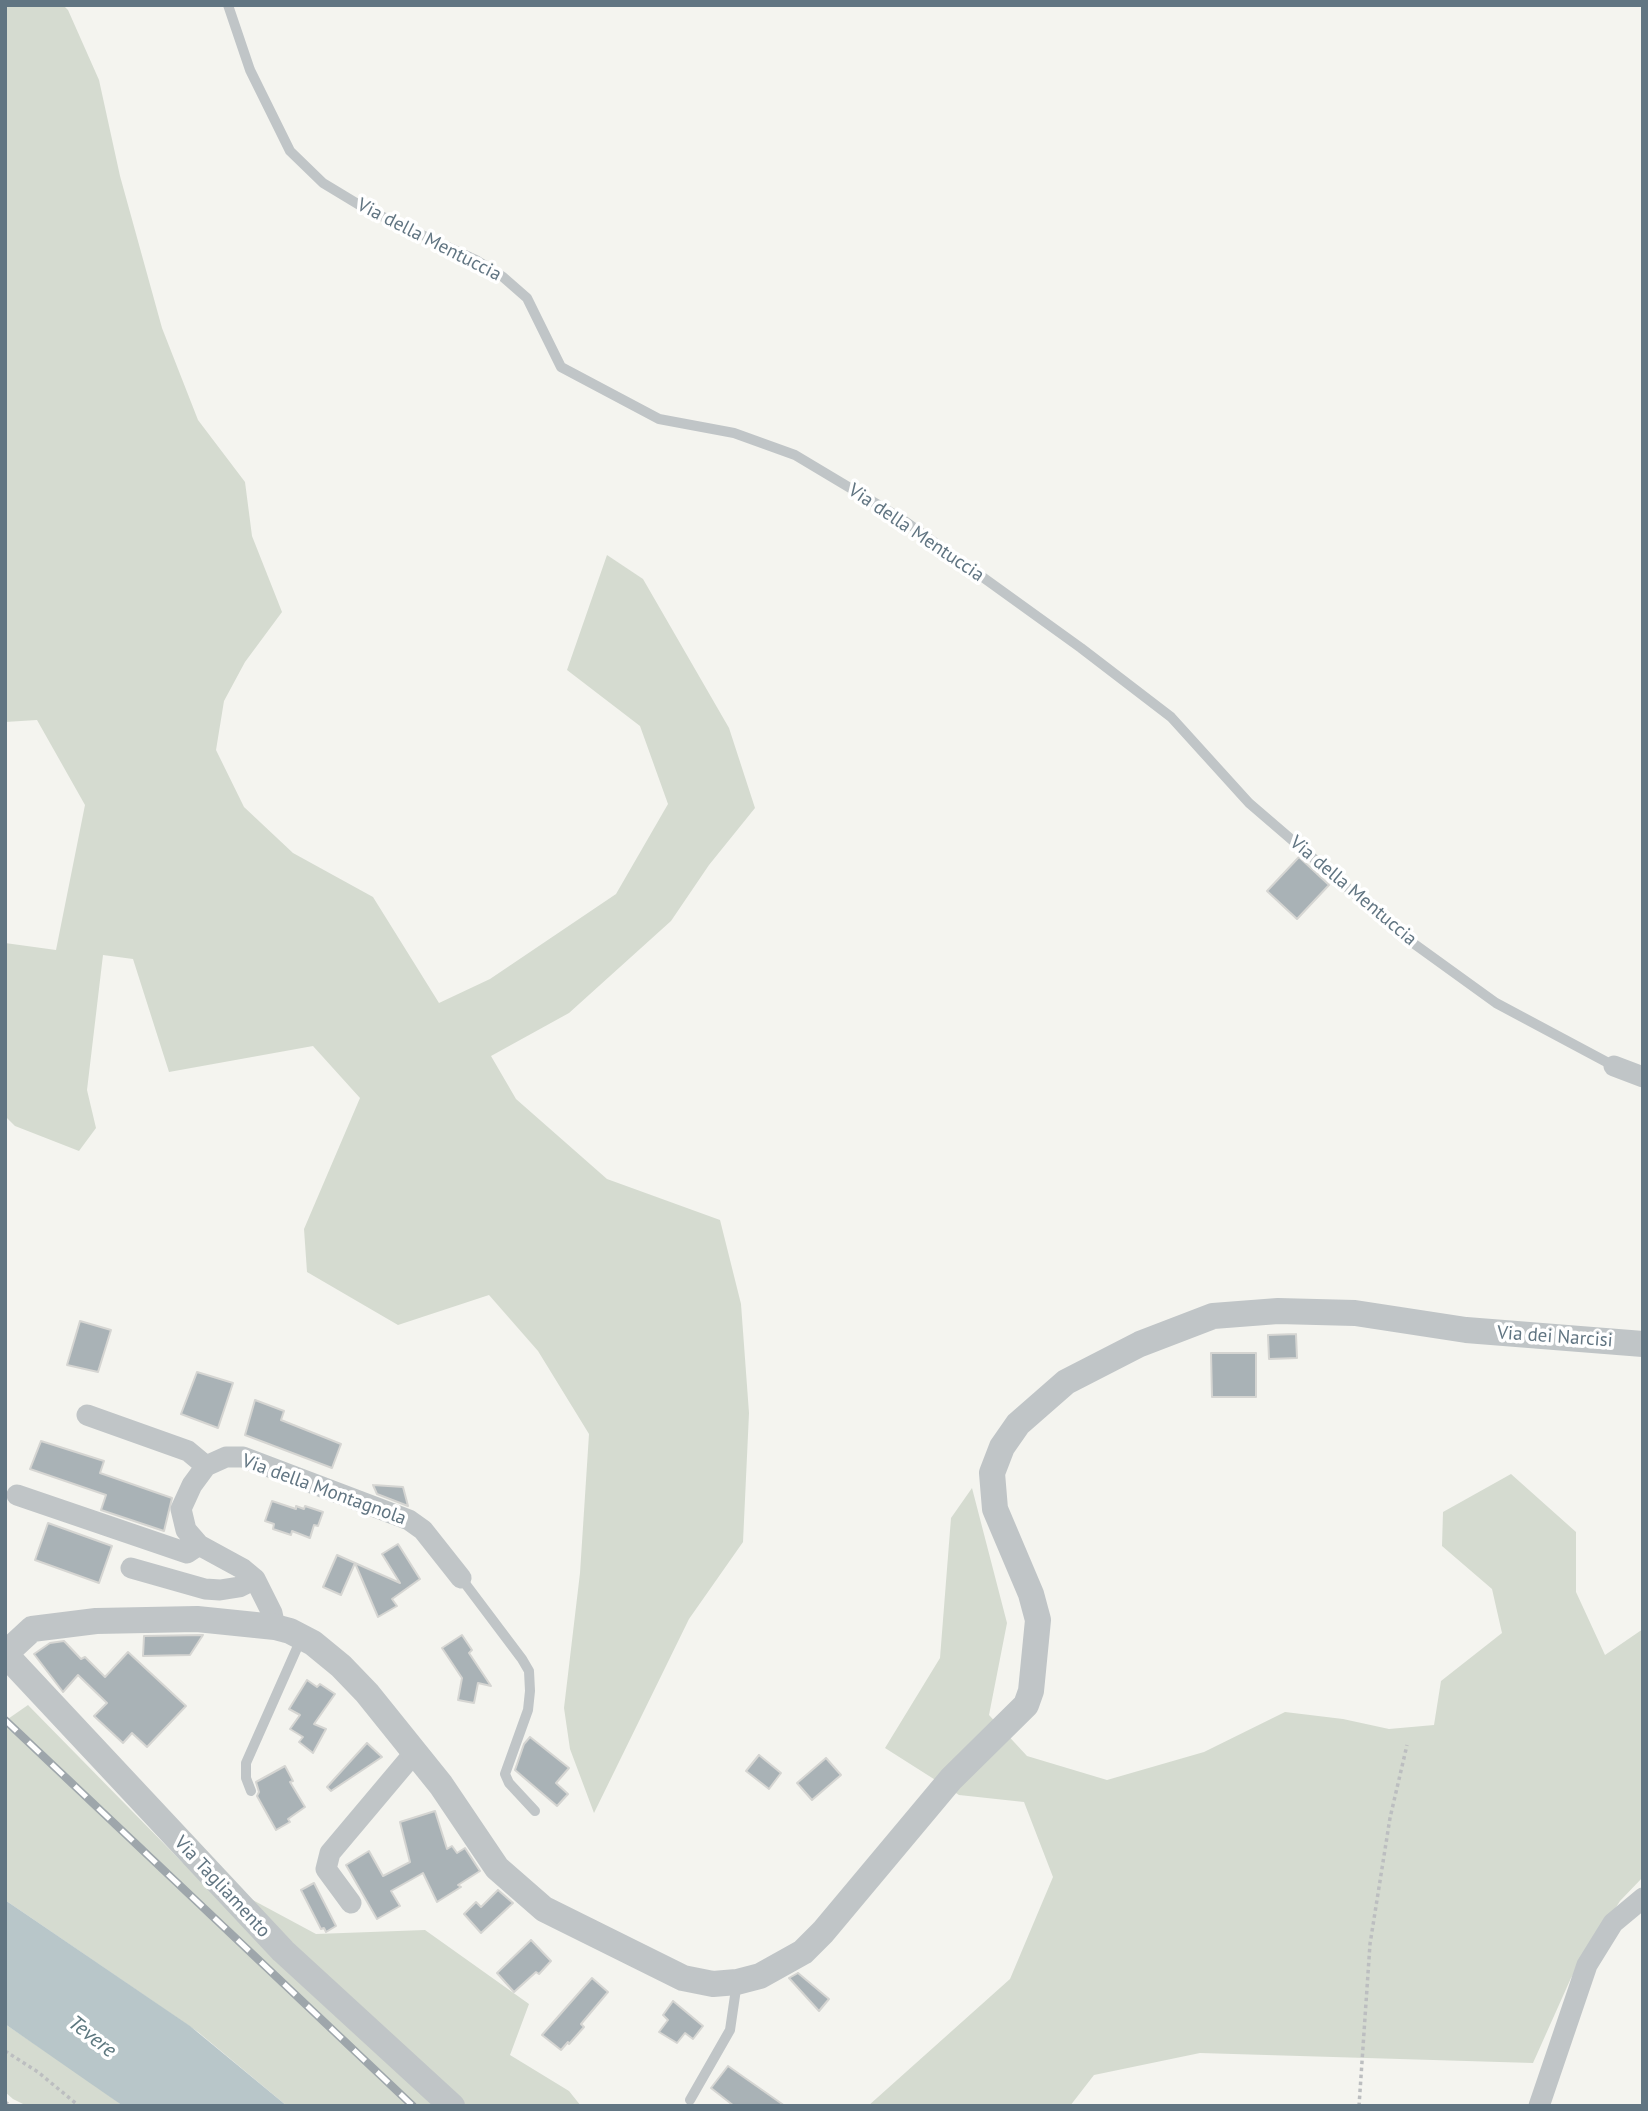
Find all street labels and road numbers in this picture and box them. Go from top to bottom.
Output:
street label: Via della Mentuccia [353,194,505,286]
street label: Via della Mentuccia [844,479,988,587]
street label: Via della Mentuccia [1285,831,1421,951]
street label: Via dei Narcisi [1496,1322,1614,1352]
street label: Via della Montagnola [239,1450,409,1530]
street label: Via Tagliamento [169,1832,275,1942]

